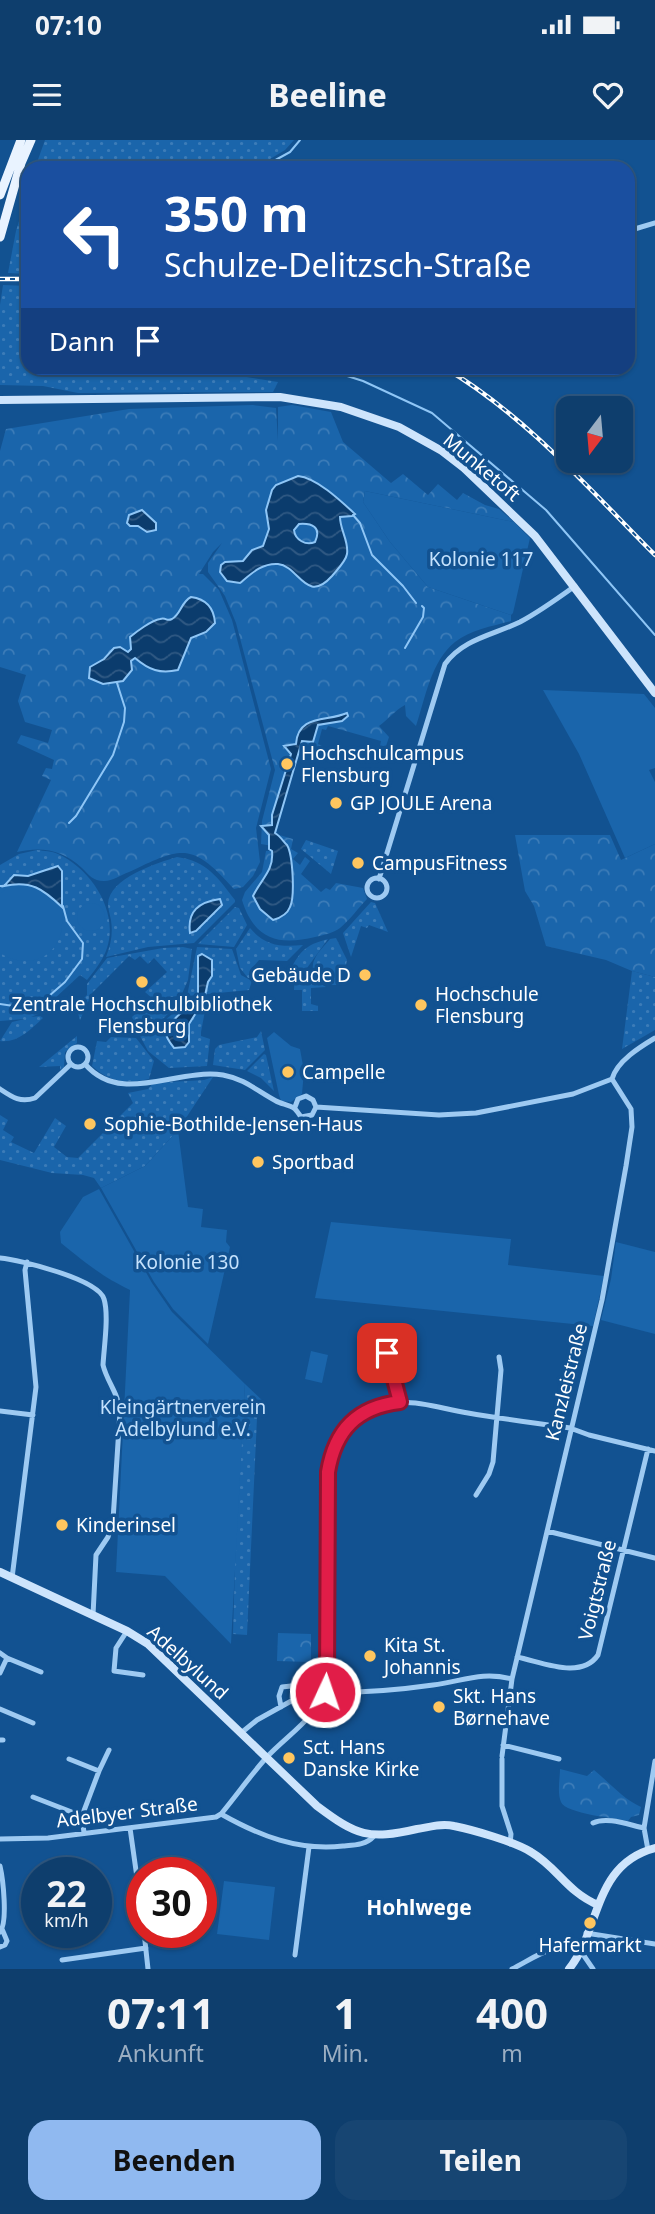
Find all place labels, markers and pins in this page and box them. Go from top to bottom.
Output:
place label: Hochschulcampus Flensburg [301,740,464,788]
marker: Hochschulcampus Flensburg [279,756,295,772]
place label: GP JOULE Arena [350,790,492,816]
marker: GP JOULE Arena [328,795,344,811]
place label: CampusFitness [372,850,507,876]
marker: CampusFitness [350,855,366,871]
place label: Gebäude D [251,962,351,988]
marker: Gebäude D [357,967,373,983]
marker: Zentrale Hochschulbibliothek Flensburg [134,974,150,990]
place label: Hochschule Flensburg [435,981,539,1029]
place label: Zentrale Hochschulbibliothek Flensburg [12,991,272,1039]
marker: Hochschule Flensburg [413,997,429,1013]
place label: Campelle [302,1059,385,1085]
marker: Campelle [280,1064,296,1080]
place label: Sophie-Bothilde-Jensen-Haus [104,1111,363,1137]
marker: Sophie-Bothilde-Jensen-Haus [82,1116,98,1132]
place label: Sportbad [272,1149,354,1175]
marker: Sportbad [250,1154,266,1170]
pin [357,1323,417,1383]
place label: Kinderinsel [76,1512,176,1538]
marker: Kinderinsel [54,1517,70,1533]
place label: Kita St. Johannis [382,1632,461,1680]
marker: Kita St. Johannis [362,1648,378,1664]
place label: Skt. Hans Børnehave [453,1683,550,1731]
marker: Skt. Hans Børnehave [431,1699,447,1715]
place label: Sct. Hans Danske Kirke [303,1734,420,1782]
marker: Sct. Hans Danske Kirke [281,1750,297,1766]
marker: Hafermarkt [582,1915,598,1931]
place label: Hafermarkt [538,1932,642,1958]

